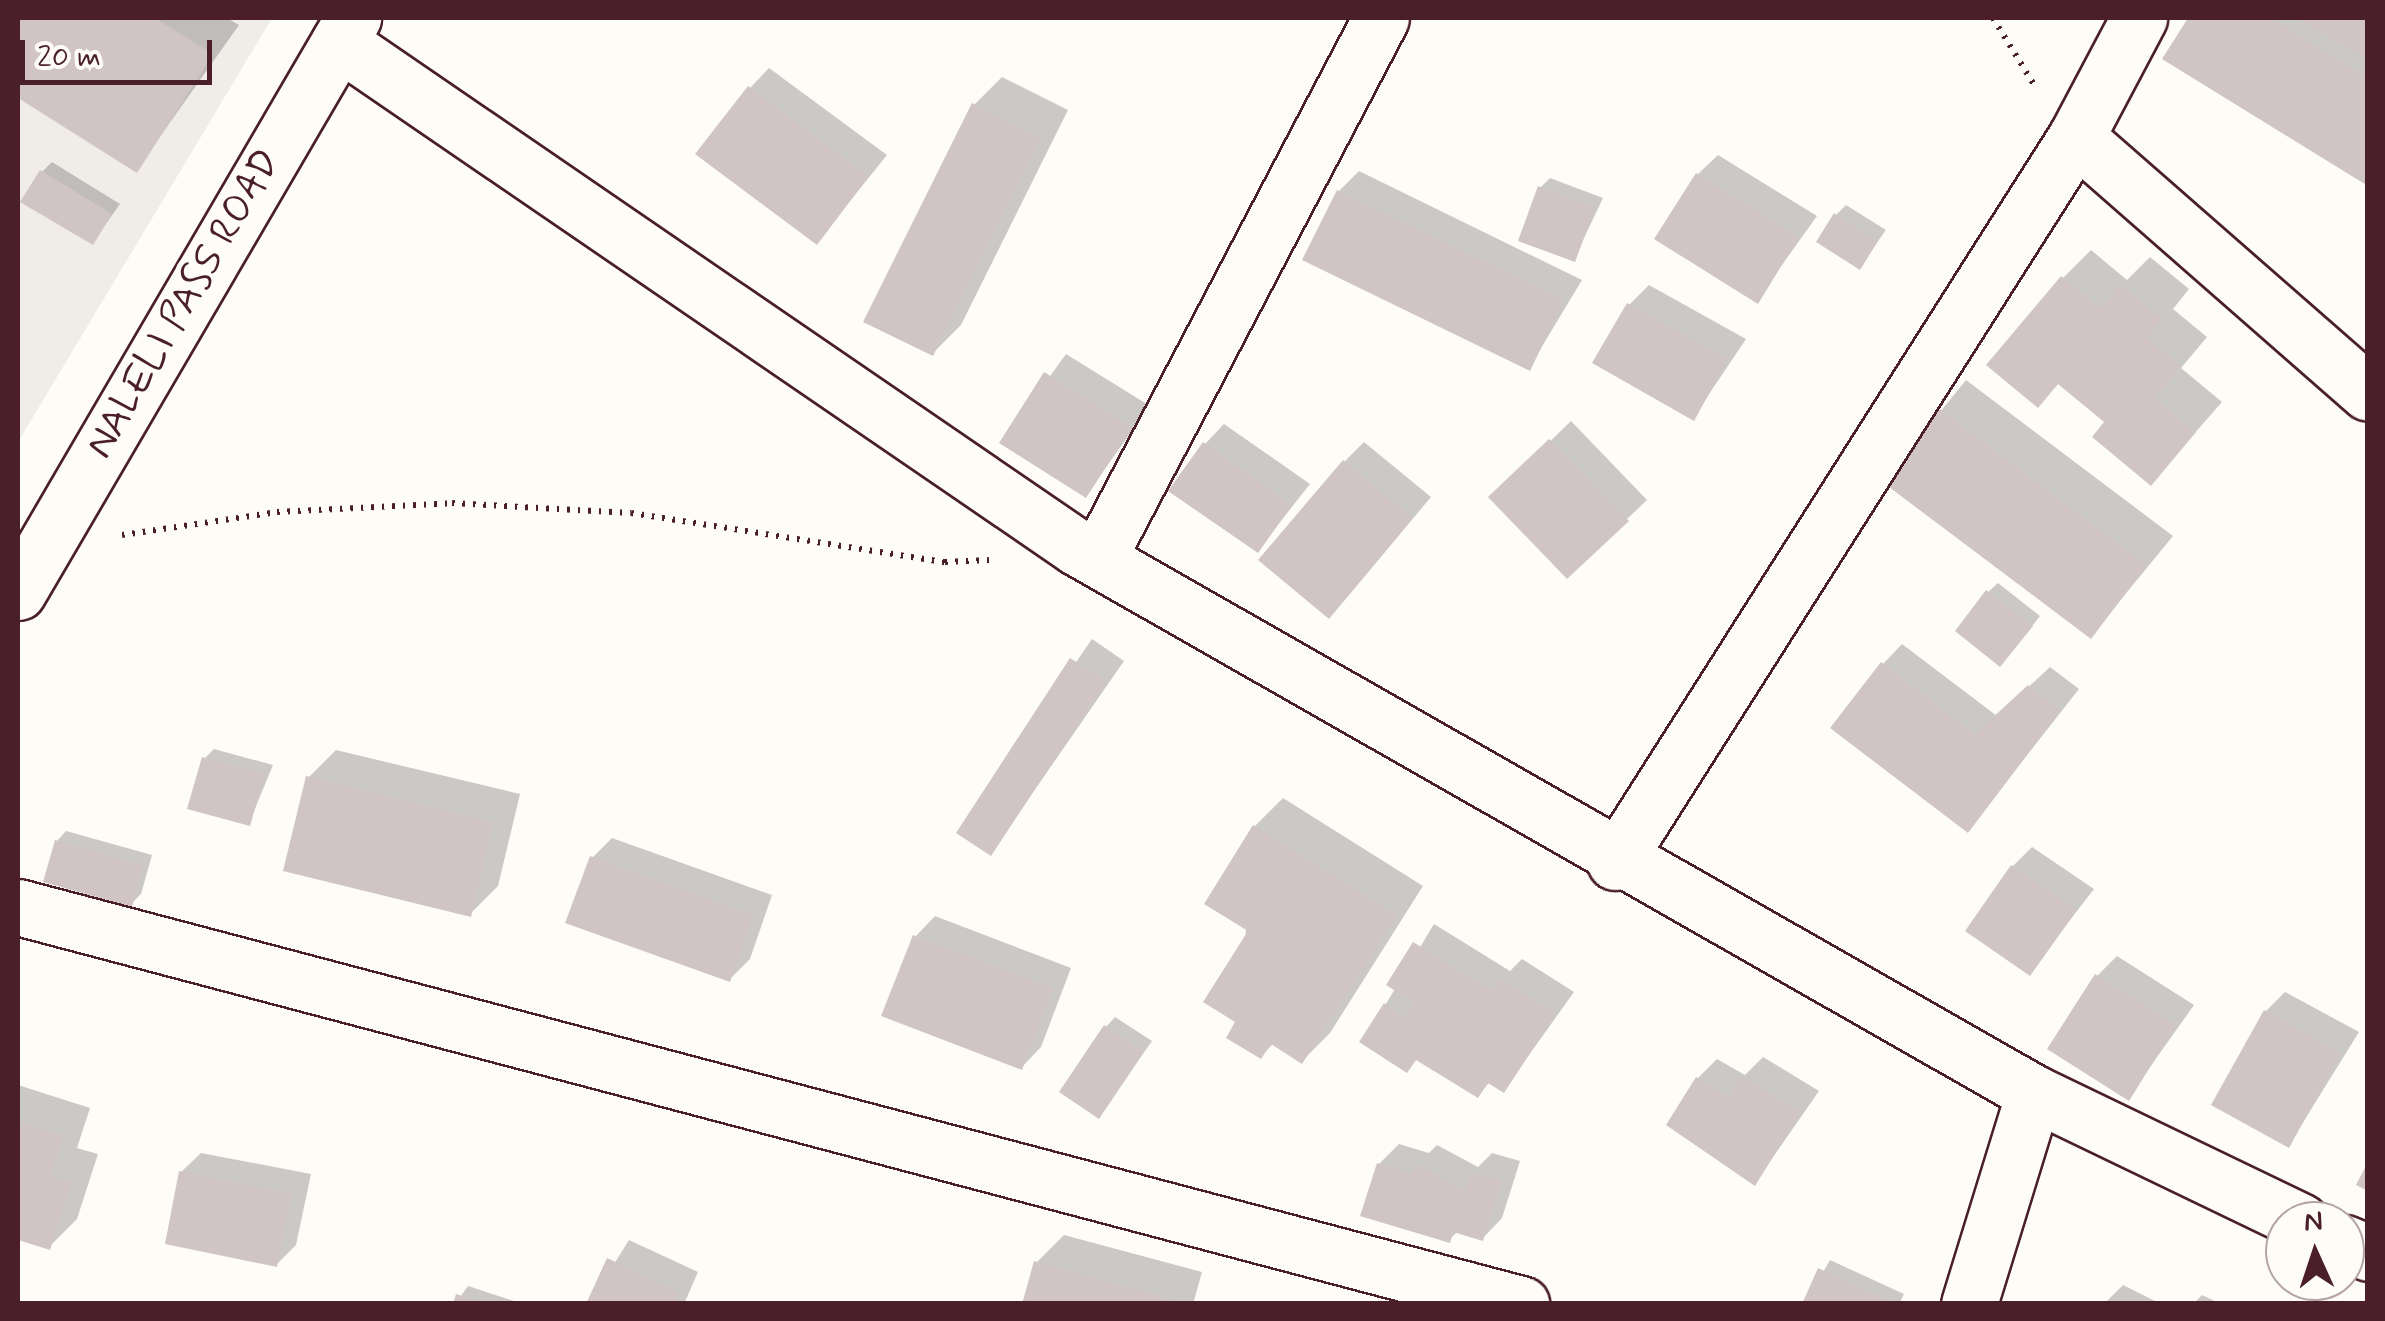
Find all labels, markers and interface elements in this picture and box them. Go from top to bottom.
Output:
scale bar [25,20,218,82]
text: 20 m [37,38,101,77]
street label: NALELI PASS ROAD [76,141,292,467]
north arrow [2265,1201,2365,1301]
text: N [2303,1204,2324,1242]

